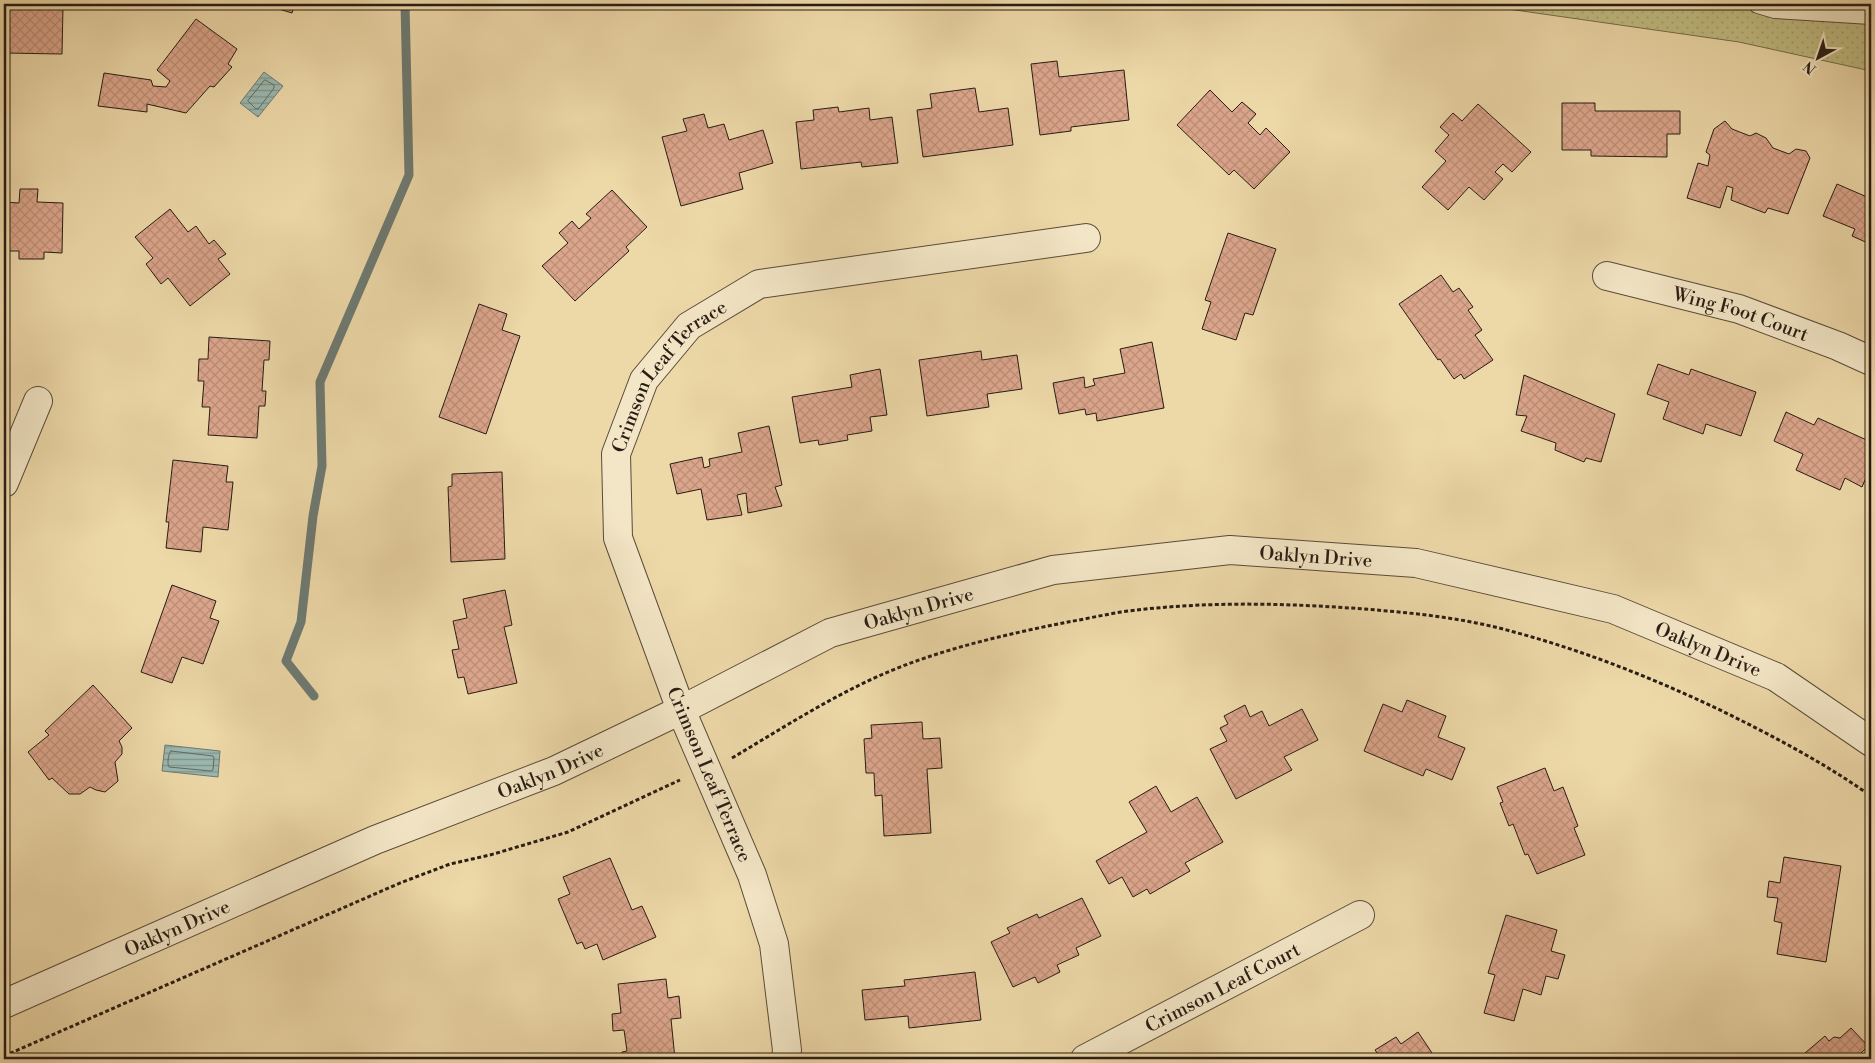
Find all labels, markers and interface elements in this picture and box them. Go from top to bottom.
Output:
north arrow [1792,32,1842,82]
text: N [1800,57,1820,78]
street label: Wing Foot Court [1669,282,1812,347]
street label: Crimson Leaf Terrace [607,295,731,456]
street label: Oaklyn Drive [1259,541,1373,573]
street label: Oaklyn Drive [861,582,976,636]
street label: Oaklyn Drive [1651,617,1765,683]
street label: Crimson Leaf Terrace [661,683,757,866]
street label: Oaklyn Drive [494,738,607,805]
street label: Oaklyn Drive [121,895,234,962]
street label: Crimson Leaf Court [1141,937,1305,1038]

